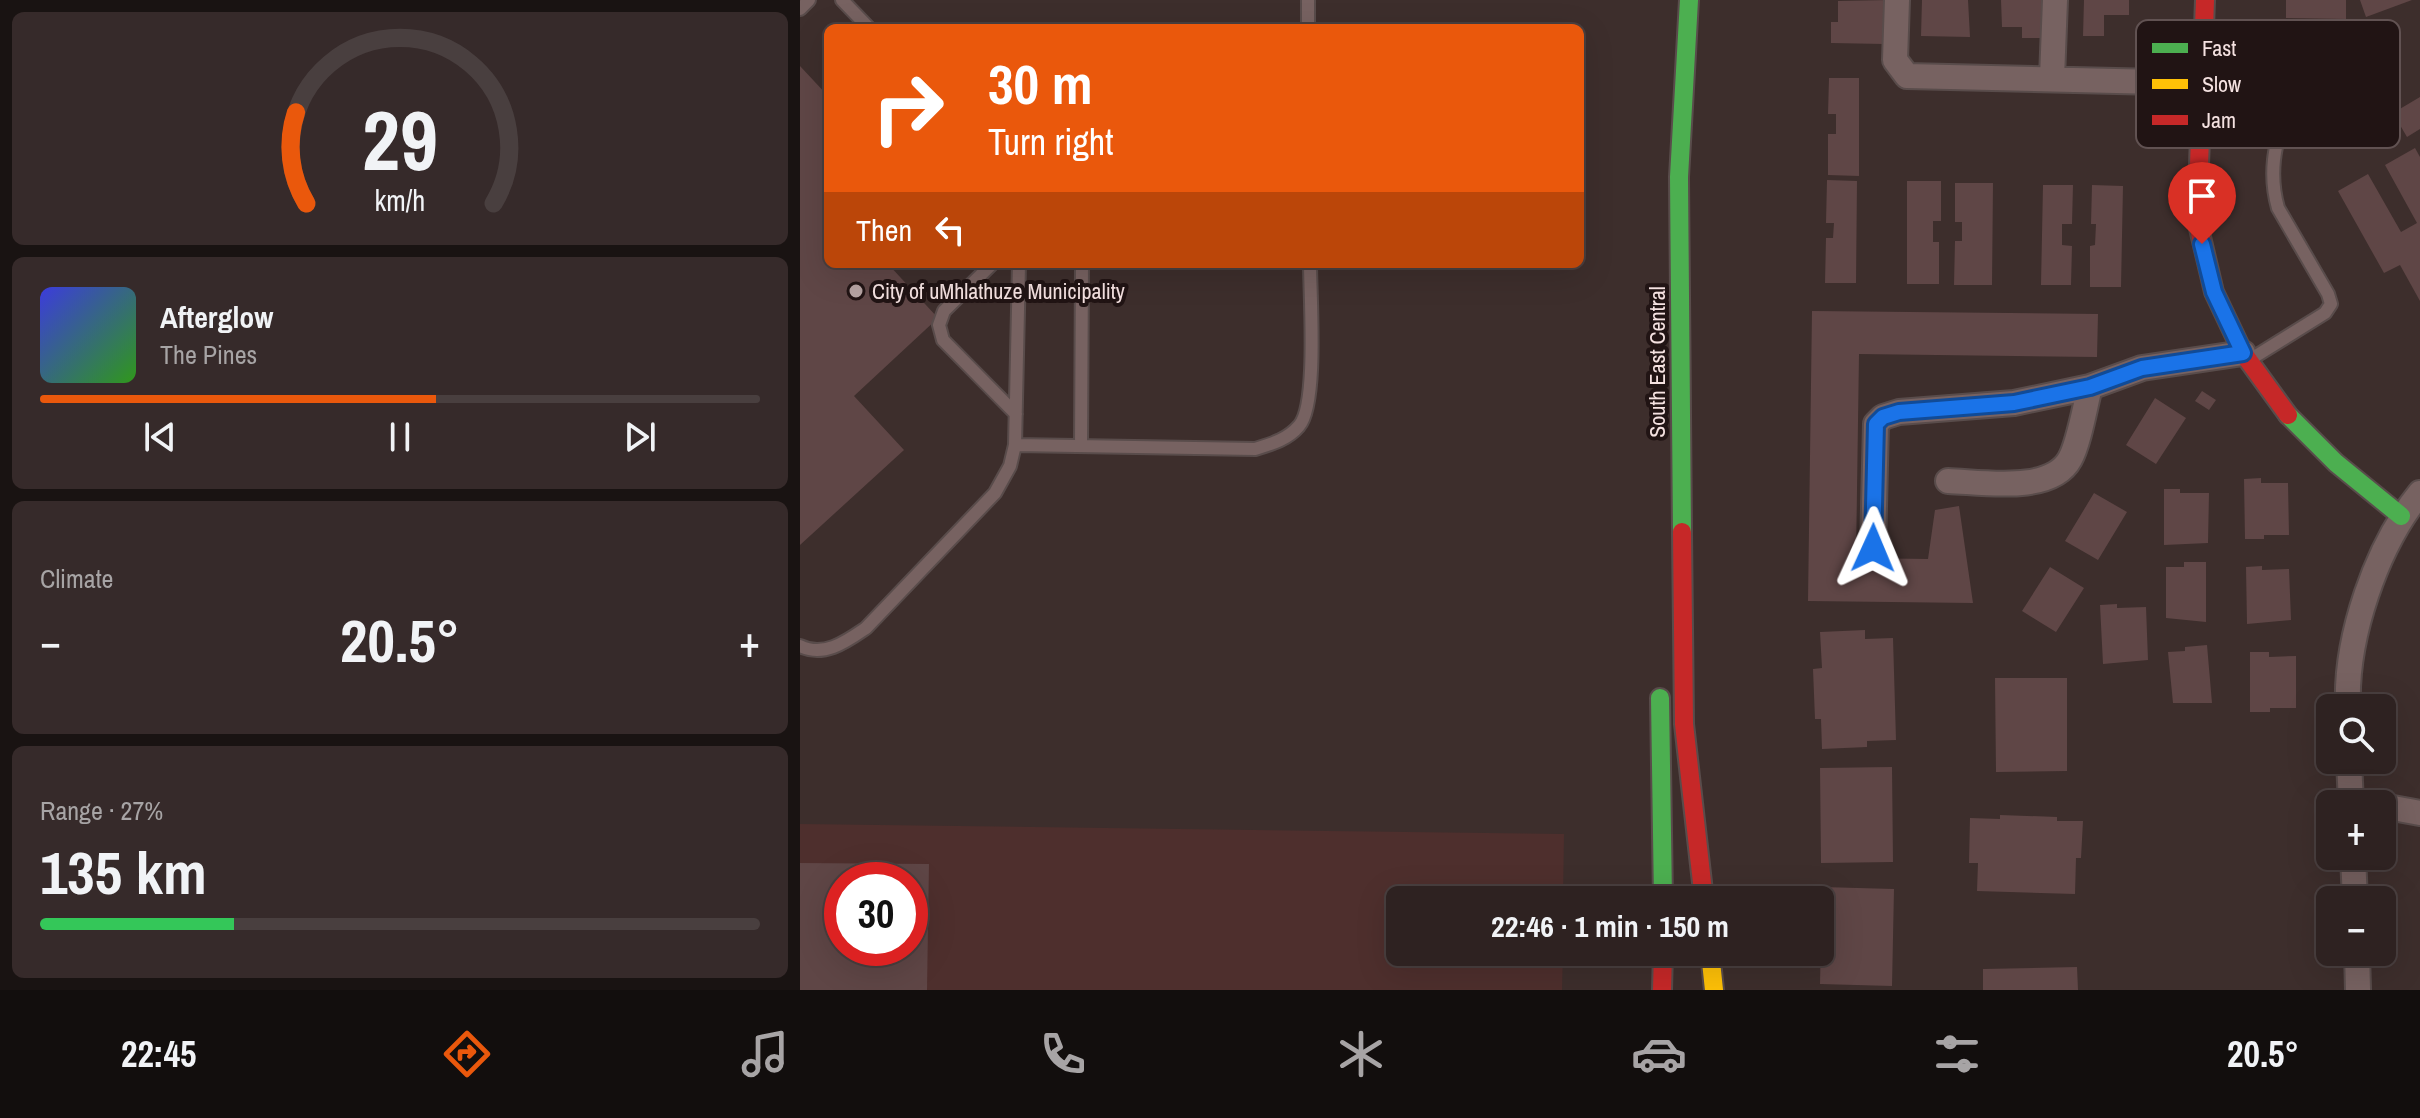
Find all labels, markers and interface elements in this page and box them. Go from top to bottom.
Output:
legend [2136,20,2400,148]
text: Fast [2202,33,2236,63]
text: 30 m [988,46,1093,121]
icon: right [856,56,960,160]
text: Slow [2202,69,2241,99]
text: 29 [362,84,438,196]
text: Jam [2202,105,2236,135]
text: Turn right [988,118,1113,166]
pin [2168,162,2236,244]
icon: arrive [2180,174,2224,218]
text: km/h [375,181,425,220]
icon: left [928,208,972,252]
text: Then [856,210,912,250]
place label: City of uMhlathuze Municipality [872,276,1125,306]
marker: City of uMhlathuze Municipality [847,282,865,300]
street label: South East Central [1642,286,1672,438]
text: Afterglow [160,297,273,337]
text: The Pines [160,337,257,372]
icon: previous [138,415,182,459]
icon: pause [378,415,422,459]
icon: next [618,415,662,459]
position arrow [1831,506,1915,590]
text: Climate [40,561,113,596]
text: 20.5° [340,600,460,681]
text: − [40,611,61,671]
text: + [739,611,760,671]
map controls [2316,694,2396,966]
button: search [2316,694,2396,774]
button: + [2316,790,2396,870]
text: Range · 27% [40,793,163,828]
text: 135 km [40,832,207,913]
speed limit sign: 30 [824,862,928,966]
button: − [2316,886,2396,966]
text: 22:46 · 1 min · 150 m [1491,906,1729,946]
icon: directions [439,1026,495,1082]
icon: music [737,1026,793,1082]
icon: phone [1035,1026,1091,1082]
icon: climate [1333,1026,1389,1082]
icon: car [1631,1026,1687,1082]
icon: filters [1929,1026,1985,1082]
text: 22:45 [121,1030,197,1078]
text: 20.5° [2227,1030,2299,1078]

